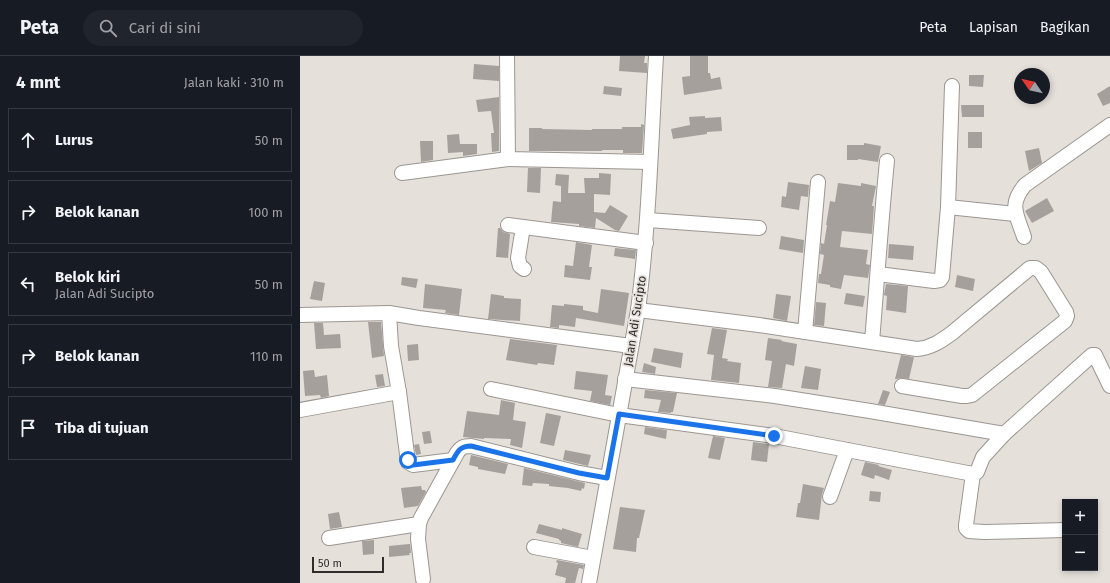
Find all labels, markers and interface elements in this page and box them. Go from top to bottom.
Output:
search box [83,10,363,46]
text: Peta [20,16,59,39]
icon: search [97,17,119,39]
text: Cari di sini [129,19,201,37]
text: Peta [919,19,947,36]
text: Lapisan [969,19,1018,36]
text: Bagikan [1040,19,1090,36]
north arrow [1014,68,1050,104]
text: 4 mnt [16,72,60,93]
text: Jalan kaki · 310 m [184,75,284,90]
icon: ahead [17,129,39,151]
text: Lurus [55,131,93,149]
text: 50 m [255,133,283,148]
icon: right [17,201,39,223]
text: Belok kanan [55,203,139,221]
text: 100 m [248,205,283,220]
text: Belok kiri [55,268,120,286]
icon: left [17,273,39,295]
street label: Jalan Adi Sucipto [621,275,649,367]
text: 50 m [255,277,283,292]
text: Jalan Adi Sucipto [55,286,154,301]
icon: right [17,345,39,367]
text: Belok kanan [55,347,139,365]
text: 110 m [250,349,283,364]
icon: arrive [17,417,39,439]
text: Tiba di tujuan [55,419,149,437]
route end [765,427,783,445]
route start [399,451,417,469]
map controls [1062,499,1098,571]
button: + [1062,499,1098,535]
button: − [1062,535,1098,571]
scale bar [312,555,384,574]
text: 50 m [318,557,342,570]

